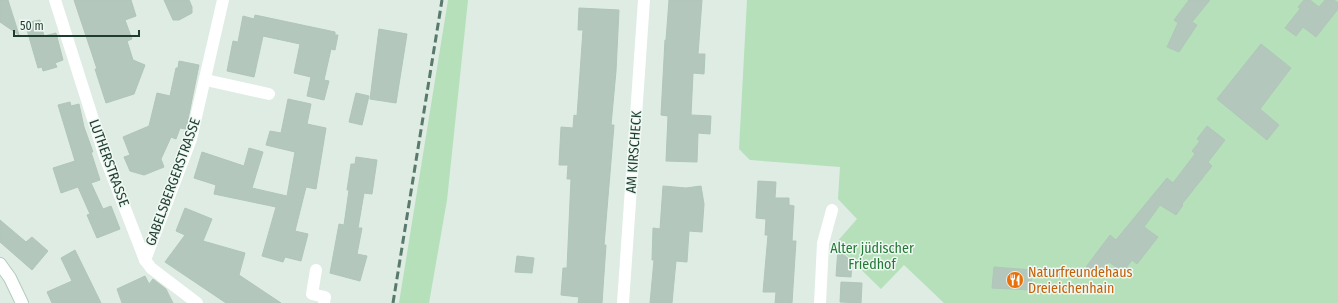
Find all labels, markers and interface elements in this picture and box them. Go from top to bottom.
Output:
scale bar [14,12,139,38]
text: 50 m [20,19,44,33]
street label: AM KIRSCHECK [623,110,645,194]
street label: GABELSBERGERSTRASSE [142,115,204,248]
street label: LUTHERSTRASSE [85,117,133,209]
park label: Alter jüdischer Friedhof [830,240,914,273]
place label: Naturfreundehaus Dreieichenhain [1028,264,1133,297]
restaurant icon: Naturfreundehaus Dreieichenhain [1005,270,1025,290]

